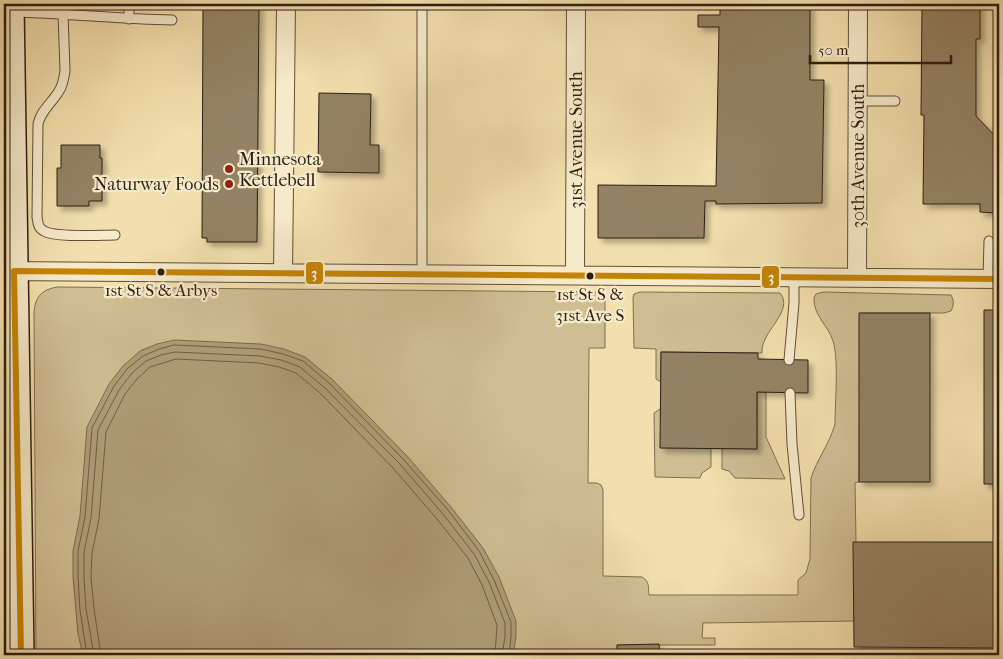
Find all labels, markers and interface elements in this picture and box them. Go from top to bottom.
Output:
scale bar [810,32,952,64]
text: 50 m [818,41,849,59]
street label: 31st Avenue South [566,71,587,209]
street label: 30th Avenue South [848,84,869,228]
place label: Minnesota Kettlebell [239,149,322,191]
marker: Minnesota Kettlebell [223,163,235,175]
place label: Naturway Foods [94,174,219,195]
marker: Naturway Foods [223,178,235,190]
line badge: 3 [305,261,324,285]
text: 3 [311,265,317,282]
line badge: 3 [761,265,780,289]
marker: 1st St S & Arbys [156,267,166,277]
text: 3 [768,269,774,286]
marker: 1st St S & 31st Ave S [585,271,595,281]
place label: 1st St S & Arbys [105,280,217,300]
place label: 1st St S & 31st Ave S [556,284,625,325]

